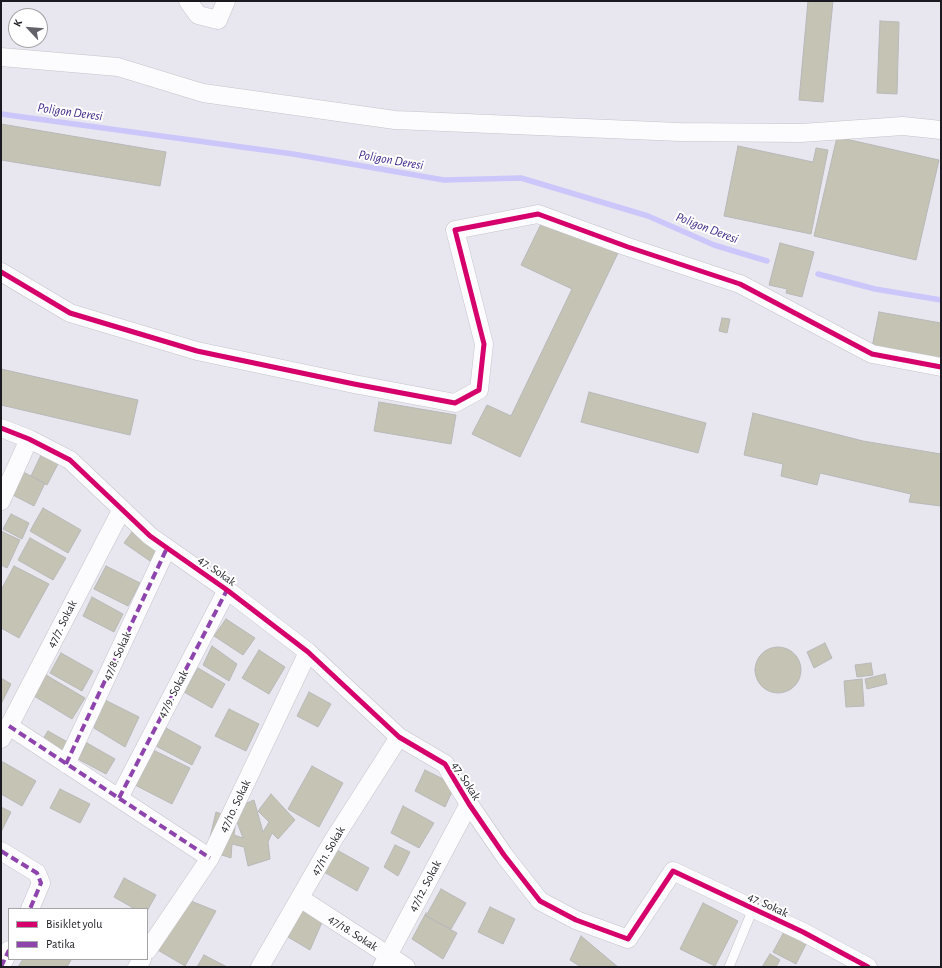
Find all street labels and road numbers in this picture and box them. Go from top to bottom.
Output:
street label: 47. Sokak [195,553,239,589]
street label: 47/7. Sokak [44,598,80,650]
street label: 47/8. Sokak [99,629,135,683]
street label: 47/9. Sokak [154,668,192,720]
street label: 47. Sokak [448,759,484,803]
street label: 47/10. Sokak [216,777,254,835]
street label: 47/11. Sokak [308,824,348,878]
street label: 47/12. Sokak [405,858,445,914]
street label: 47. Sokak [745,889,791,921]
street label: 47/18. Sokak [325,912,381,954]

